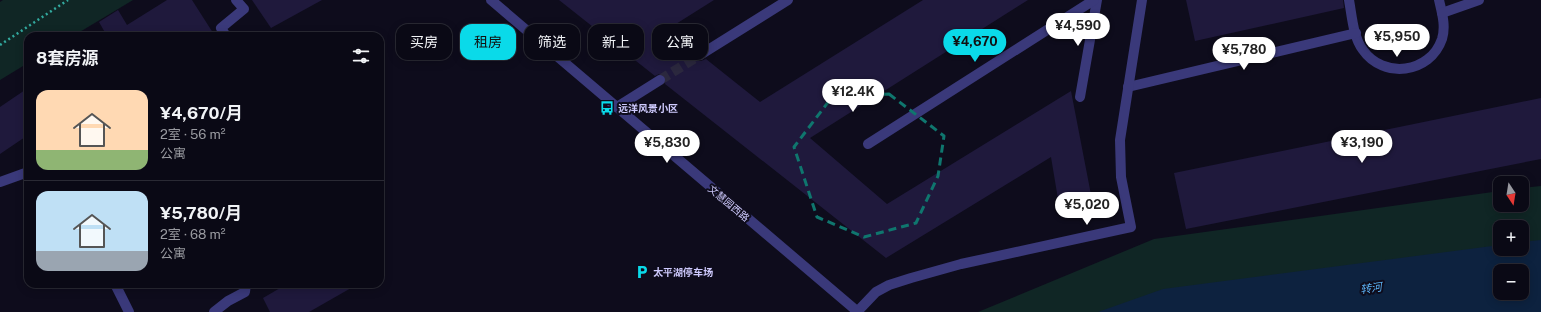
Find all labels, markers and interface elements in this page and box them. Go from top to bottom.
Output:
pin: ¥4,590 [1045,13,1111,47]
text: ¥4,590 [1055,18,1101,33]
chip: 买房 [396,24,452,60]
chip: 租房 [460,24,516,60]
chip: 筛选 [524,24,580,60]
chip: 新上 [588,24,644,60]
chip: 公寓 [652,24,708,60]
pin: ¥5,950 [1364,24,1430,58]
pin: ¥4,670 [942,29,1008,63]
text: ¥5,950 [1374,29,1420,44]
text: ¥4,670 [952,34,998,49]
pin: ¥5,780 [1211,37,1277,71]
text: ¥5,780 [1222,42,1266,57]
icon: filters [350,45,372,67]
text: 8套房源 [36,48,98,68]
pin: ¥12.4K [820,79,886,113]
text: ¥12.4K [831,84,875,99]
bus stop icon: 远洋风景小区 [599,100,615,116]
place label: 远洋风景小区 [618,102,678,114]
text: ¥4,670/月 [160,103,243,123]
icon: home [68,106,116,154]
text: 2室 · 56 m² [160,127,226,142]
pin: ¥5,830 [634,130,700,164]
pin: ¥3,190 [1329,130,1395,164]
text: ¥5,830 [644,135,690,150]
text: ¥3,190 [1340,135,1384,150]
text: 公寓 [160,146,186,161]
north arrow [1493,176,1529,212]
map controls [1493,176,1529,300]
street label: 文慧园西路 [706,182,752,224]
pin: ¥5,020 [1054,192,1120,226]
text: ¥5,020 [1064,197,1110,212]
text: ¥5,780/月 [160,203,242,223]
icon: home [68,207,116,255]
button: + [1493,220,1529,256]
text: 2室 · 68 m² [160,227,226,242]
text: 公寓 [160,246,186,261]
parking icon: 太平湖停车场 [634,264,650,280]
button: − [1493,264,1529,300]
place label: 太平湖停车场 [653,266,713,278]
water label: 转河 [1359,280,1385,295]

